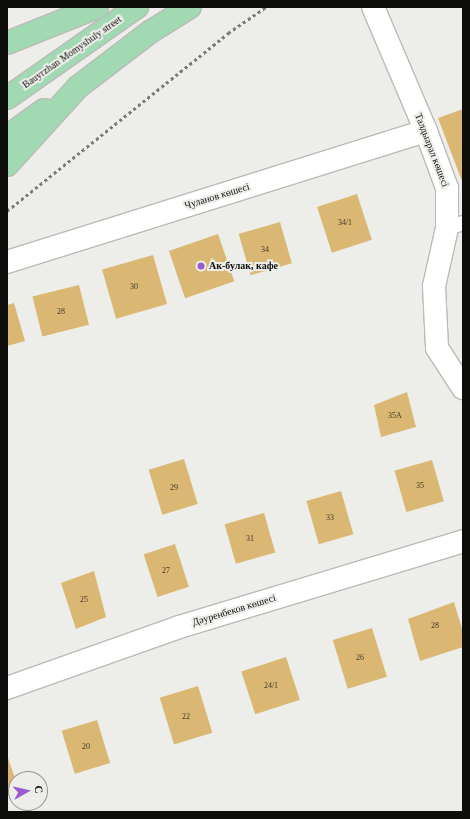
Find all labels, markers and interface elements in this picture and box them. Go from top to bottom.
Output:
street label: Bauyrzhan Momyshuly street [20,13,124,91]
street label: Талдыарал көшесі [412,111,452,189]
street label: Чуланов көшесі [183,180,251,212]
house number: 34/1 [338,218,352,228]
house number: 34 [261,245,269,255]
place label: Ак-булак, кафе [209,260,278,272]
marker: Ак-булак, кафе [196,261,206,271]
house number: 30 [130,282,138,292]
house number: 28 [57,307,65,317]
house number: 35А [388,411,402,421]
house number: 35 [416,481,424,491]
house number: 29 [170,483,178,493]
house number: 33 [326,513,334,523]
house number: 31 [246,534,254,544]
house number: 27 [162,566,170,576]
street label: Дәуренбеков көшесі [191,592,277,628]
house number: 25 [80,595,88,605]
house number: 28 [431,621,439,631]
house number: 26 [356,653,364,663]
house number: 24/1 [264,681,278,691]
house number: 22 [182,712,190,722]
house number: 20 [82,742,90,752]
north arrow [8,771,48,811]
text: С [32,785,45,794]

